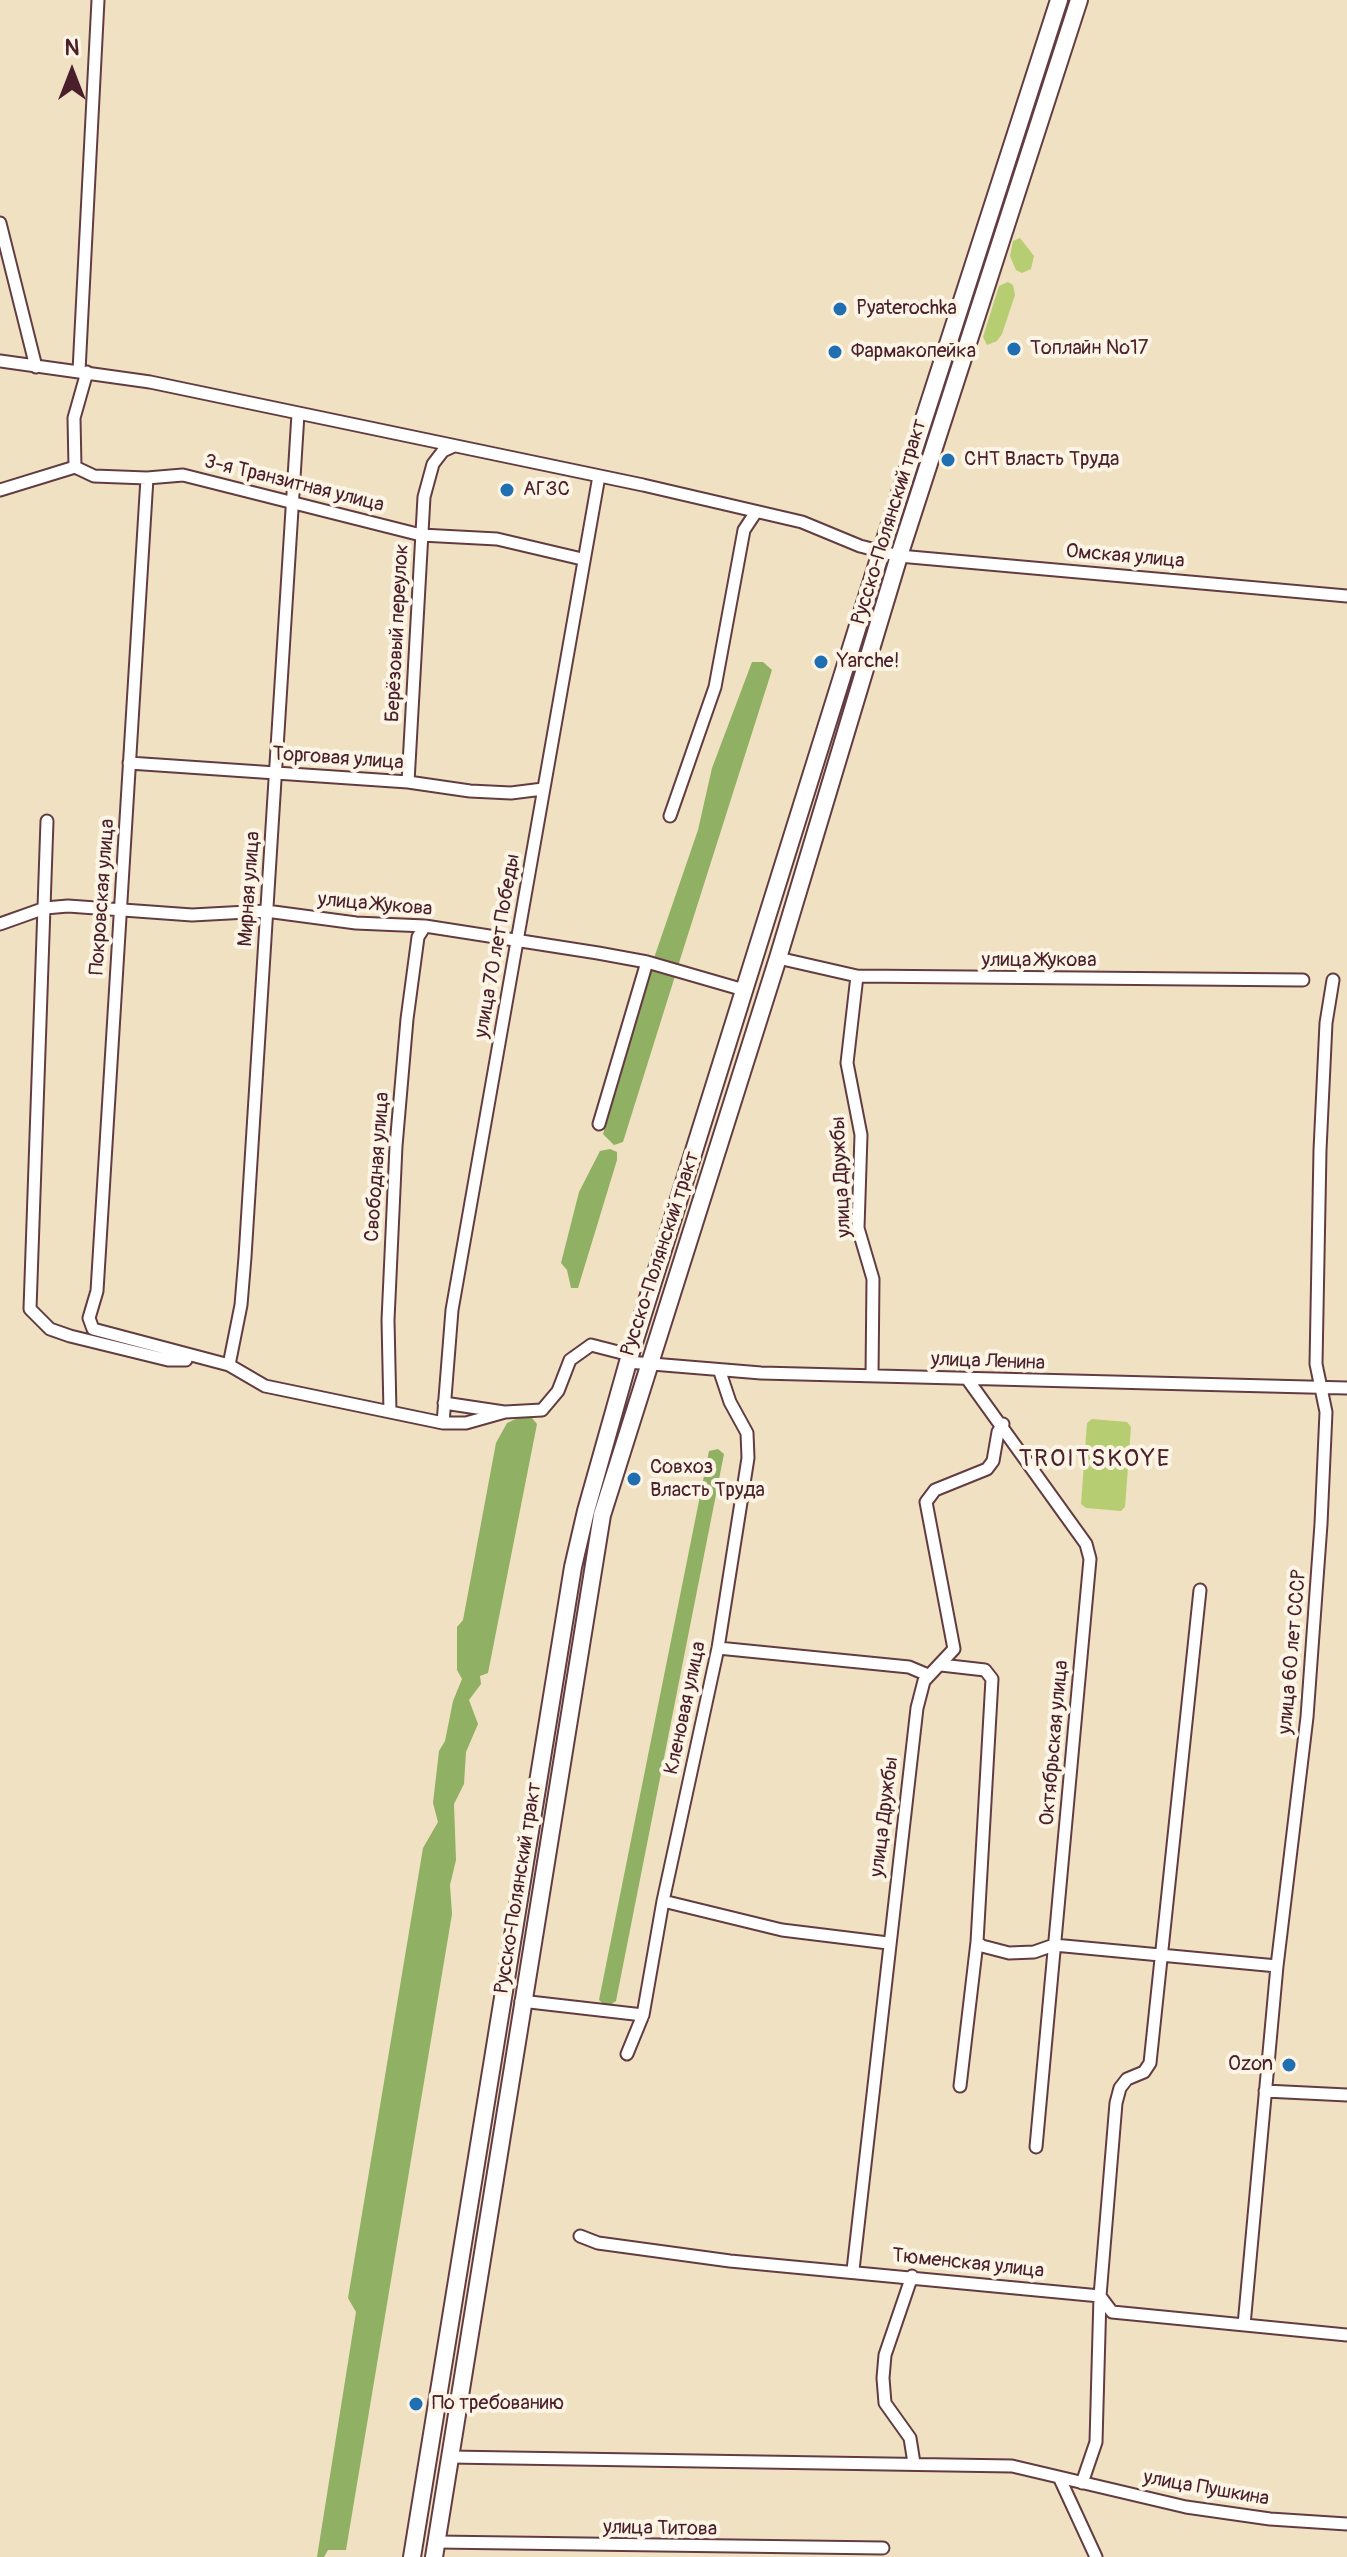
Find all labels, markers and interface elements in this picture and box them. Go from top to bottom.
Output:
north arrow [32,32,112,112]
text: N [65,34,79,62]
place label: Pyaterochka [856,297,957,321]
marker: Pyaterochka [831,300,849,318]
place label: Топлайн №17 [1030,337,1148,361]
place label: Фармакопейка [851,340,976,364]
marker: Топлайн №17 [1005,340,1023,358]
marker: Фармакопейка [826,343,844,361]
street label: Русско-Полянский тракт [847,416,933,628]
place label: СНТ Власть Труда [964,448,1119,472]
street label: 3-я Транзитная улица [202,450,386,518]
marker: СНТ Власть Труда [939,451,957,469]
place label: АГЗС [523,478,570,502]
marker: АГЗС [498,481,516,499]
street label: Омская улица [1065,540,1185,574]
street label: Берёзовый переулок [381,543,415,723]
place label: Yarche! [837,650,899,674]
marker: Yarche! [812,653,830,671]
street label: Торговая улица [272,742,404,776]
street label: Покровская улица [86,818,120,976]
street label: Мирная улица [234,831,266,947]
street label: улица 70 лет Победы [470,852,526,1040]
street label: улица Жукова [317,888,433,922]
street label: улица Жукова [982,949,1096,973]
street label: Свободная улица [361,1091,395,1243]
street label: улица Дружбы [827,1116,857,1238]
street label: Русско-Полянский тракт [617,1149,705,1359]
street label: улица Ленина [931,1348,1045,1376]
district label: TROITSKOYE [1019,1446,1171,1474]
place label: Совхоз Власть Труда [650,1456,765,1503]
marker: Совхоз Власть Труда [625,1470,643,1488]
street label: улица 60 лет СССР [1274,1569,1312,1735]
street label: Кленовая улица [660,1639,712,1777]
street label: Октябрьская улица [1036,1659,1074,1827]
street label: улица Дружбы [866,1755,904,1879]
street label: Русско-Полянский тракт [490,1781,548,1995]
place label: Ozon [1228,2053,1273,2077]
marker: Ozon [1280,2056,1298,2074]
street label: Тюменская улица [891,2244,1045,2284]
place label: По требованию [432,2392,564,2416]
marker: По требованию [407,2395,425,2413]
street label: улица Пушкина [1141,2466,1271,2512]
street label: улица Титова [603,2516,717,2542]

